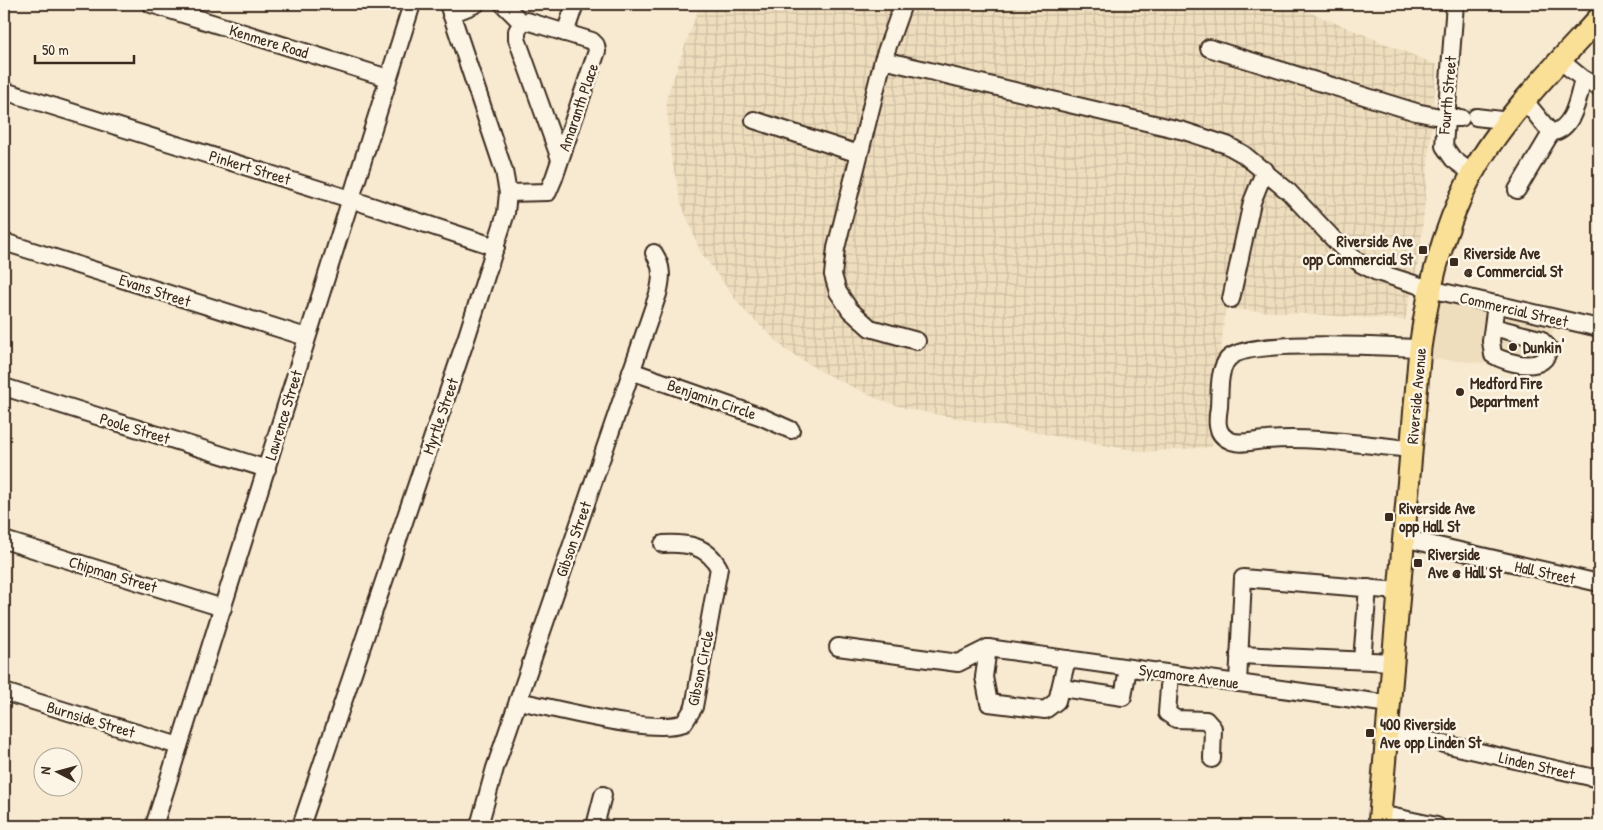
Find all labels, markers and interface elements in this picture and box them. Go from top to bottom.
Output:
street label: Kenmere Road [227,19,311,63]
scale bar [35,32,134,64]
text: 50 m [42,39,69,60]
street label: Fourth Street [1433,55,1461,136]
street label: Amaranth Place [553,60,603,154]
street label: Pinkert Street [207,144,294,190]
place label: Riverside Ave opp Commercial St [1303,230,1414,271]
place label: Riverside Ave @ Commercial St [1464,242,1563,282]
marker: Riverside Ave opp Commercial St [1417,244,1429,256]
marker: Riverside Ave @ Commercial St [1448,256,1460,268]
street label: Evans Street [116,268,194,312]
street label: Commercial Street [1458,286,1571,332]
place label: Dunkin' [1523,336,1565,358]
marker: Dunkin' [1507,341,1519,353]
street label: Riverside Avenue [1401,346,1431,445]
street label: Lawrence Street [259,367,307,463]
place label: Medford Fire Department [1470,372,1543,413]
street label: Myrtle Street [417,374,464,457]
street label: Benjamin Circle [665,374,760,425]
marker: Medford Fire Department [1454,386,1466,398]
street label: Poole Street [97,407,173,449]
place label: Riverside Ave opp Hall St [1399,497,1476,538]
street label: Gibson Street [550,498,596,580]
marker: Riverside Ave opp Hall St [1383,511,1395,523]
place label: Riverside Ave @ Hall St [1428,543,1502,583]
street label: Chipman Street [66,550,160,598]
street label: Hall Street [1513,555,1578,589]
marker: Riverside Ave @ Hall St [1412,557,1424,569]
street label: Gibson Circle [681,628,719,708]
street label: Sycamore Avenue [1138,658,1241,694]
street label: Burnside Street [44,695,138,743]
place label: 400 Riverside Ave opp Linden St [1380,713,1482,754]
marker: 400 Riverside Ave opp Linden St [1364,727,1376,739]
street label: Linden Street [1497,746,1578,785]
north arrow [32,748,82,798]
text: N [35,765,54,775]

